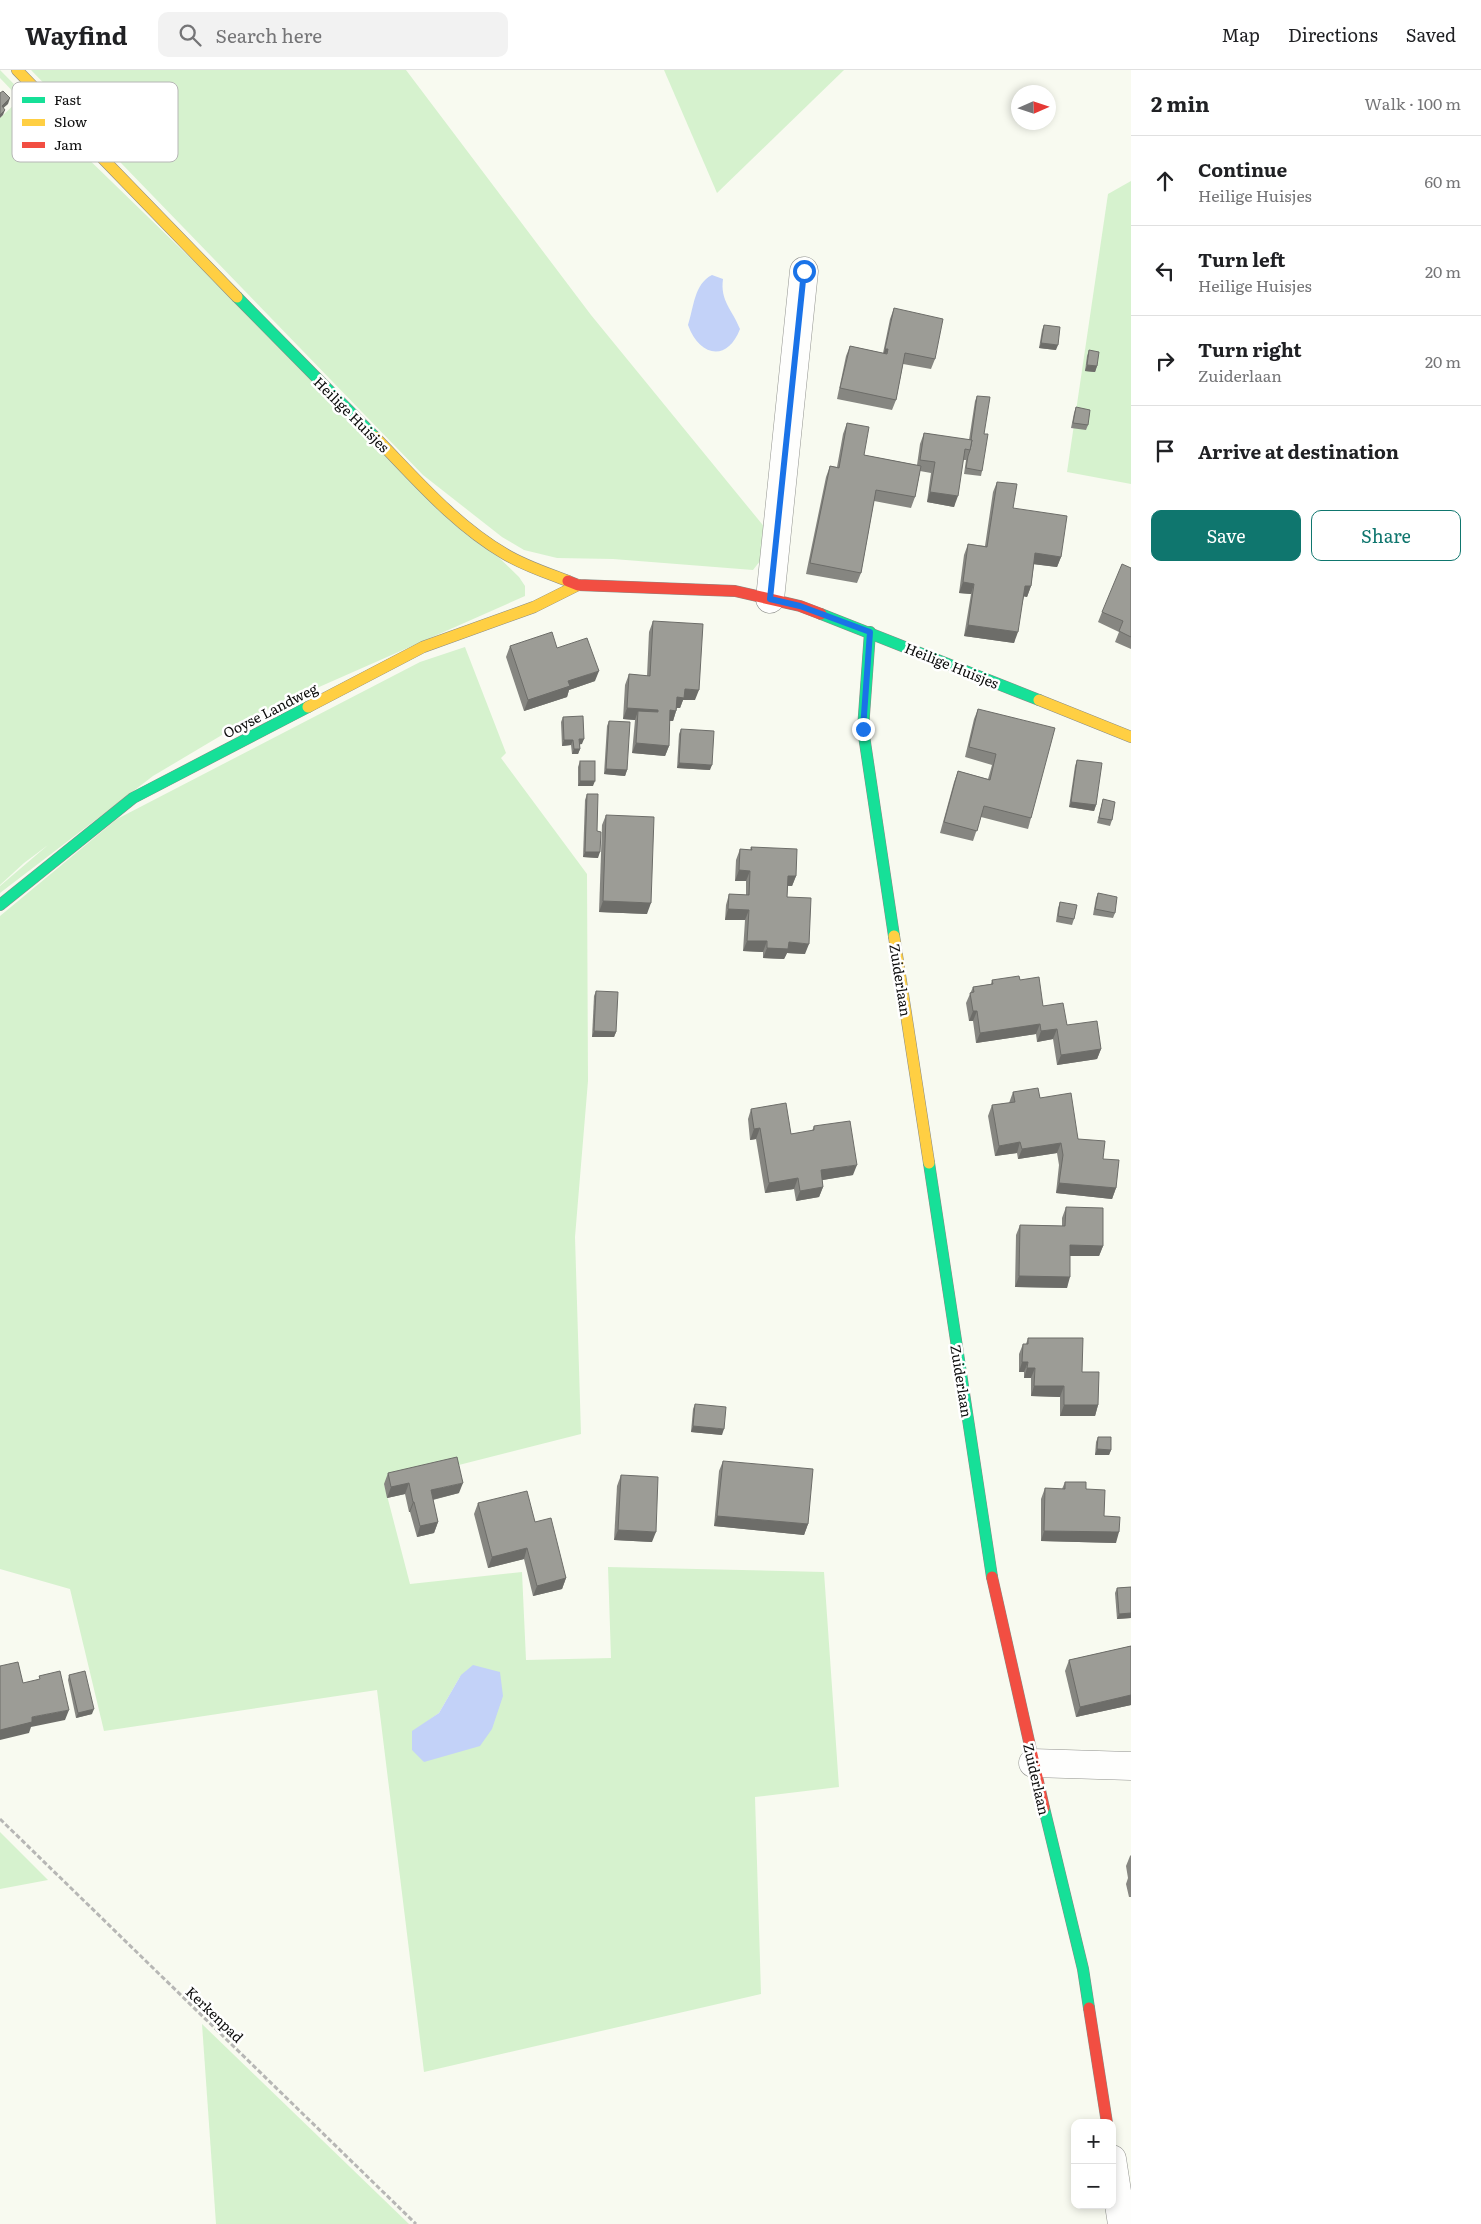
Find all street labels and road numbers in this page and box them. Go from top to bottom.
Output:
street label: Heilige Huisjes [310,372,394,456]
street label: Heilige Huisjes [902,637,1002,693]
street label: Ooyse Landweg [219,678,321,742]
street label: Zuiderlaan [885,942,917,1018]
street label: Zuiderlaan [946,1343,978,1419]
street label: Zuiderlaan [1019,1741,1055,1817]
street label: Kerkenpad [182,1981,249,2047]

